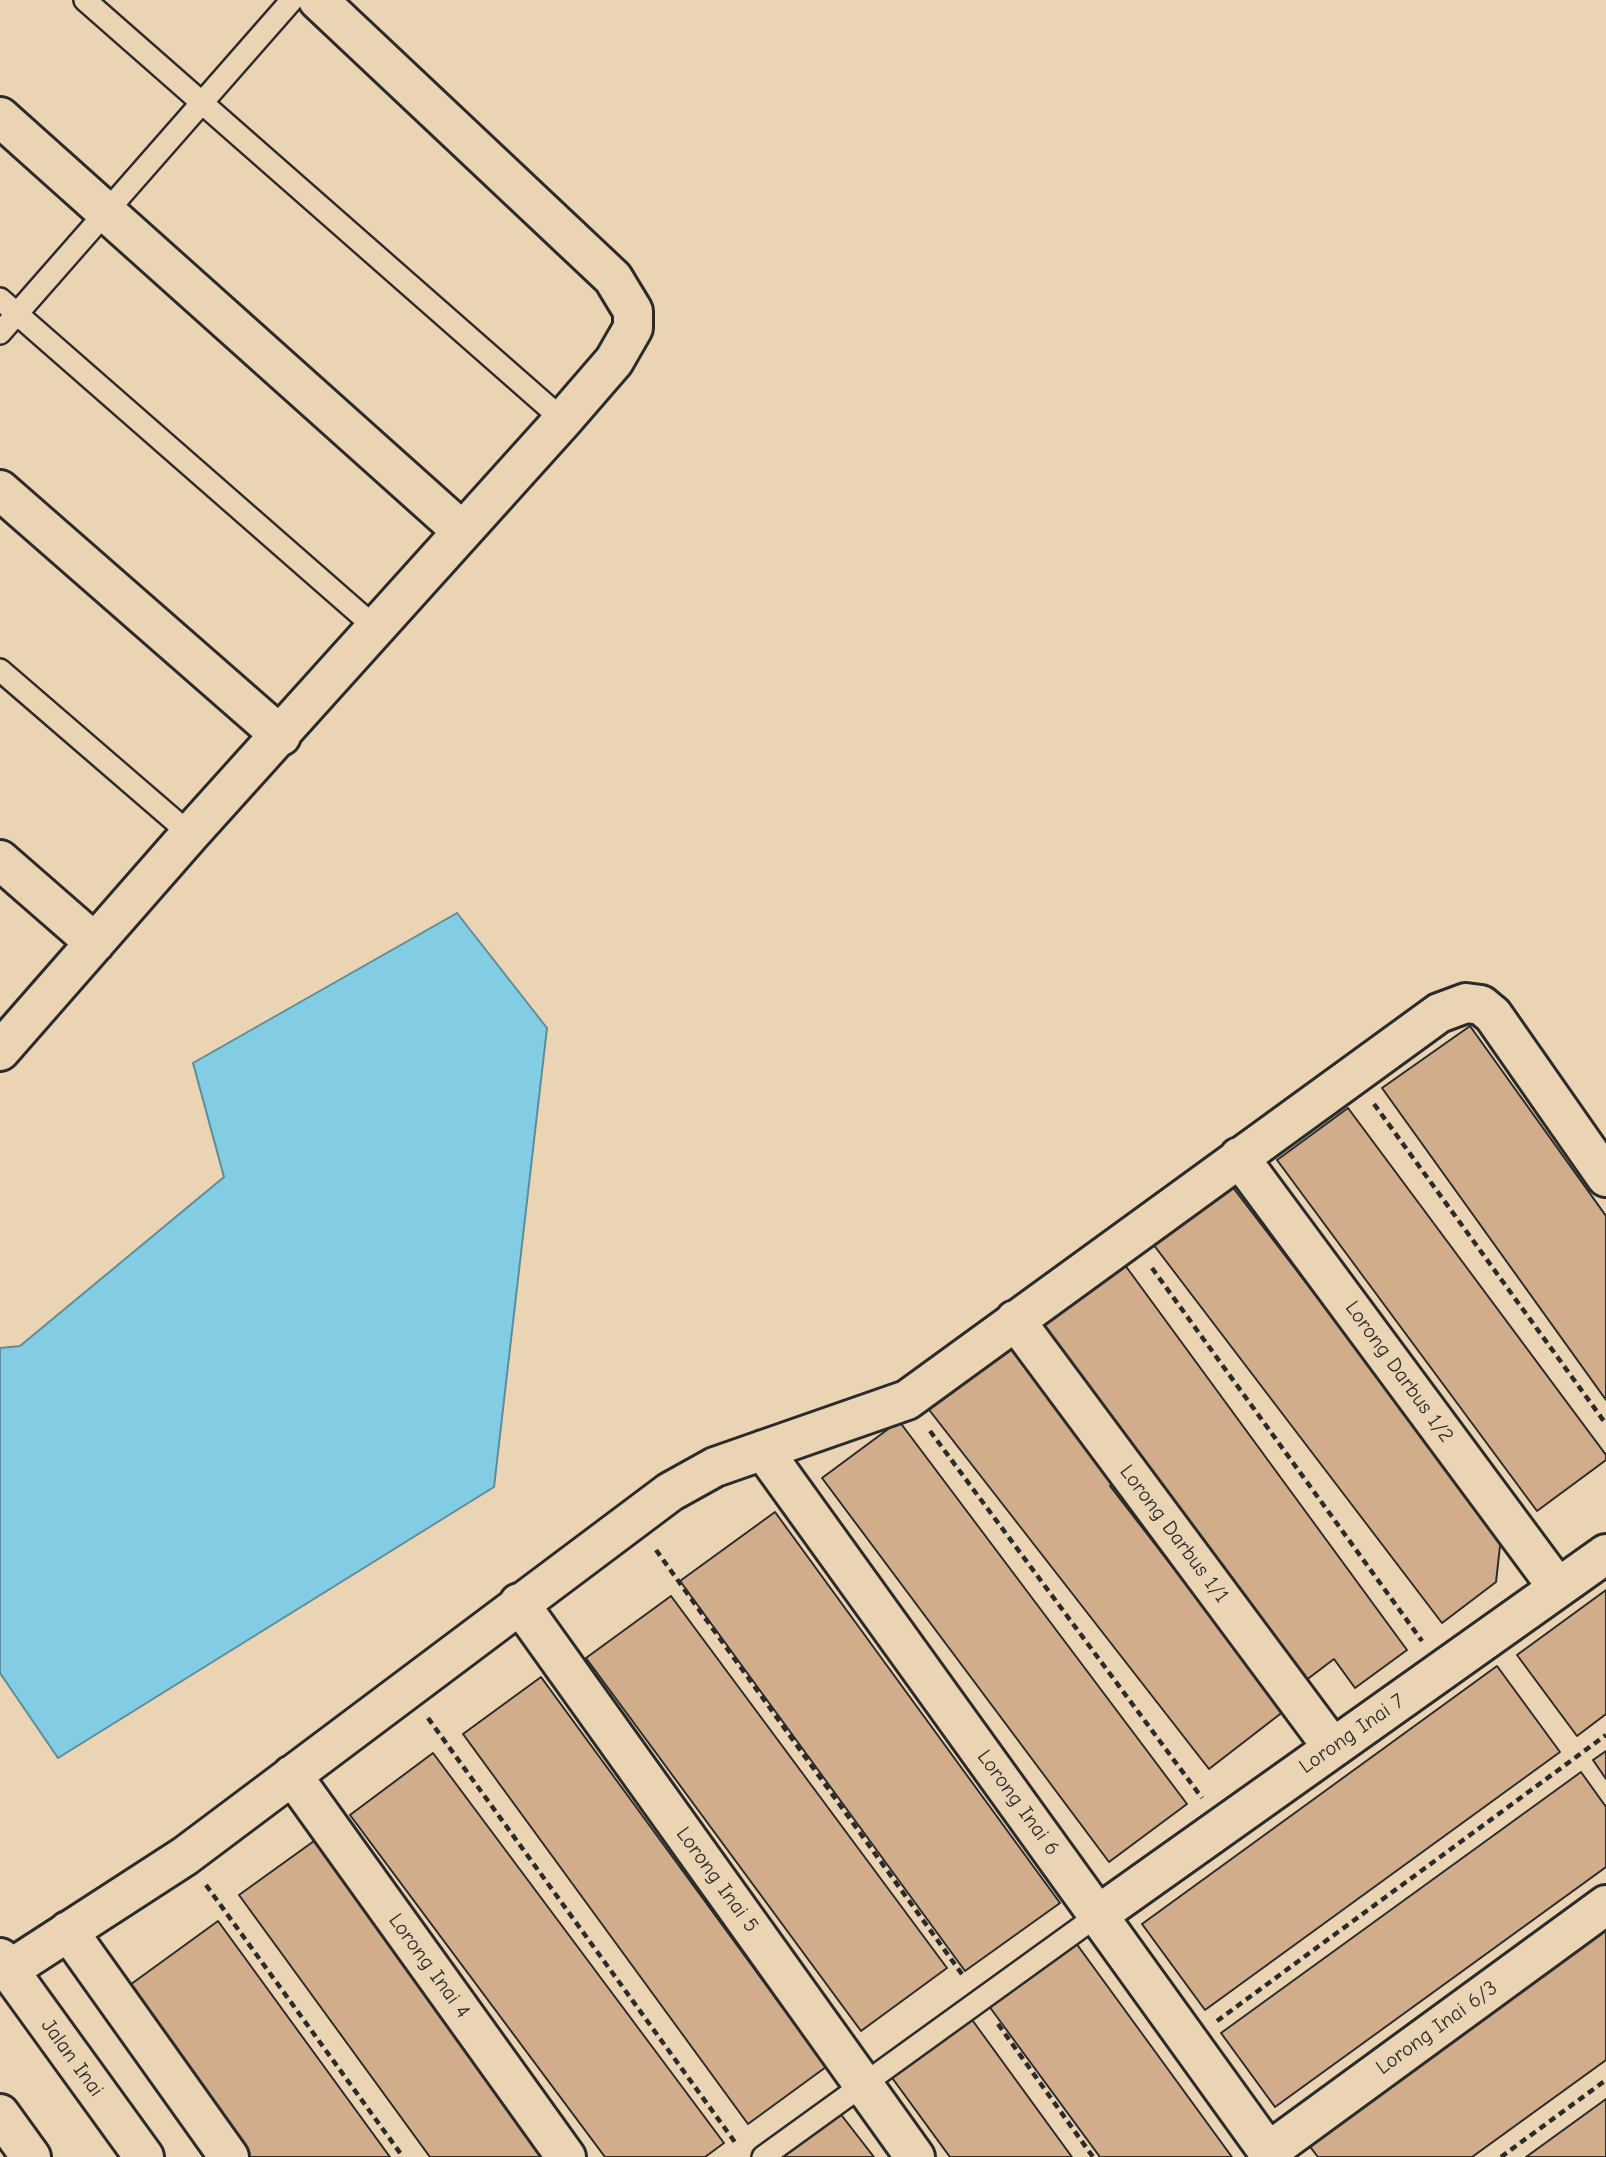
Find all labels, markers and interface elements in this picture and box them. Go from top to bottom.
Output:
street label: Lorong Darbus 1/2 [1339,1296,1459,1448]
street label: Lorong Darbus 1/1 [1114,1460,1234,1608]
street label: Lorong Inai 7 [1295,1689,1409,1779]
street label: Lorong Inai 6 [971,1745,1065,1861]
street label: Lorong Inai 5 [670,1822,764,1938]
street label: Lorong Inai 4 [383,1909,475,2023]
street label: Lorong Inai 6/3 [1371,1976,1503,2080]
street label: Jalan Inai [35,2014,109,2102]

